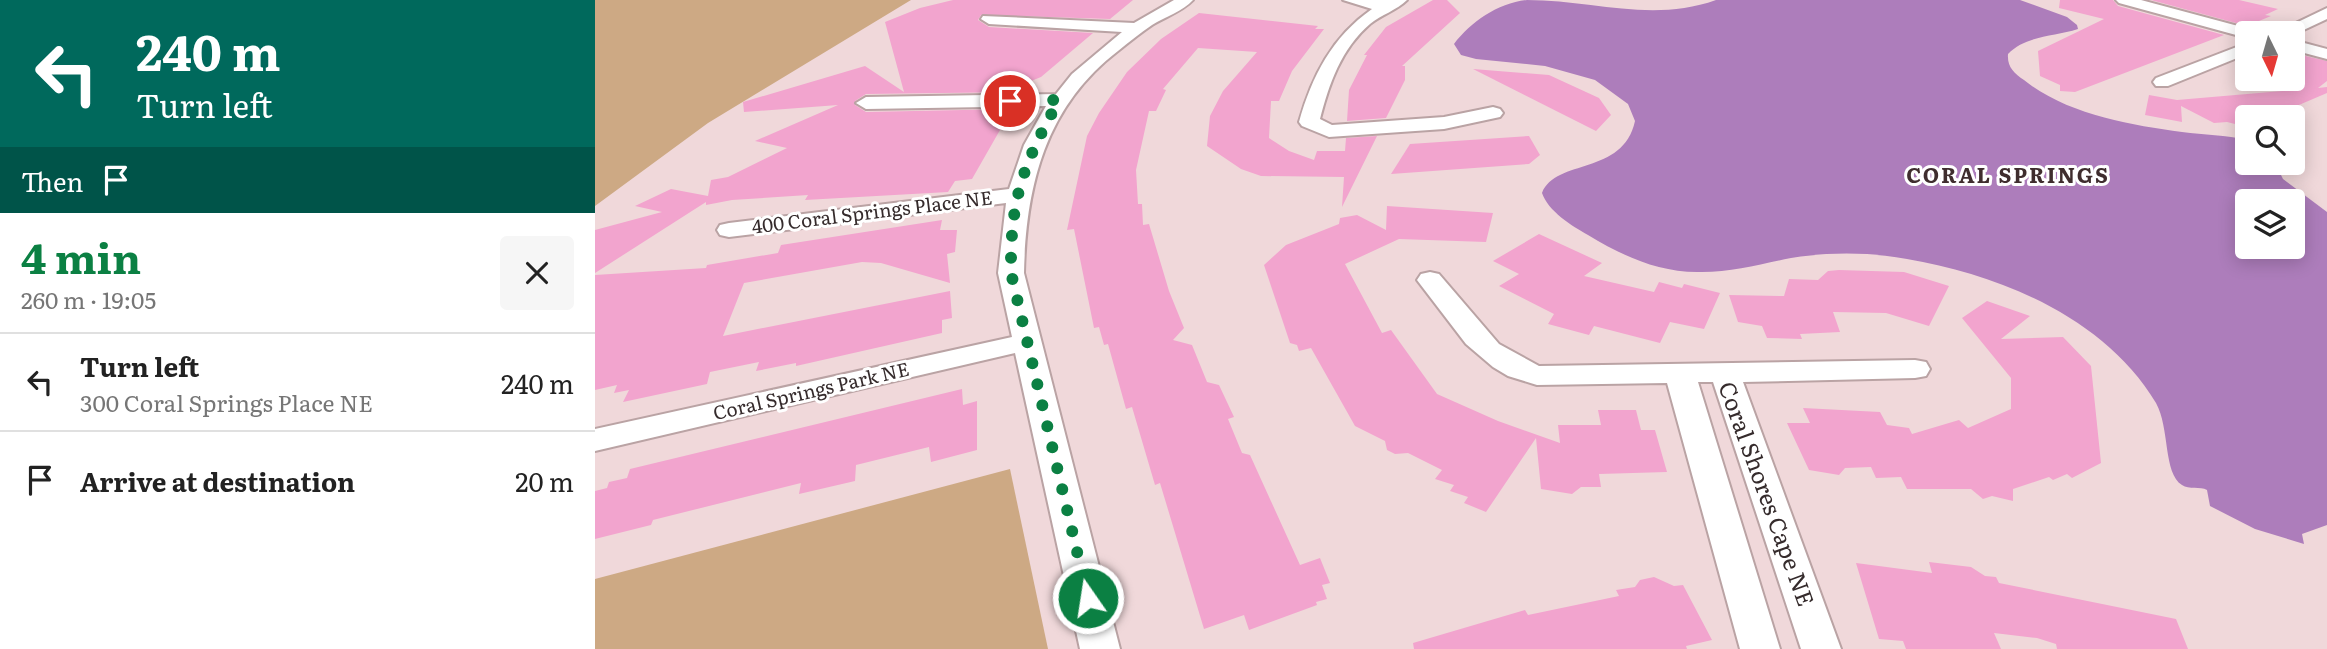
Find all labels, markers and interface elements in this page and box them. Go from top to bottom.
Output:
text: 240 m [136,13,281,86]
north arrow [2235,21,2305,91]
map controls [2235,21,2305,259]
icon: left [21,28,112,119]
pin [980,71,1040,131]
text: Turn left [136,80,273,128]
icon: arrive [991,82,1029,120]
button: search [2235,105,2305,175]
district label: CORAL SPRINGS [1906,158,2110,189]
text: Then [21,161,83,200]
icon: arrive [97,161,135,199]
street label: 400 Coral Springs Place NE [750,182,994,240]
button: layers [2235,189,2305,259]
text: 4 min [21,225,141,287]
button: close [500,236,574,310]
text: 260 m · 19:05 [21,282,156,316]
text: Turn left [80,346,199,385]
street label: Coral Springs Park NE [710,354,912,426]
icon: left [21,363,59,401]
text: 240 m [501,363,574,402]
street label: Coral Shores Cape NE [1711,376,1824,610]
text: 300 Coral Springs Place NE [80,385,373,419]
icon: arrive [21,461,59,499]
text: Arrive at destination [80,461,355,500]
text: 20 m [515,461,574,500]
position arrow [1051,561,1125,635]

